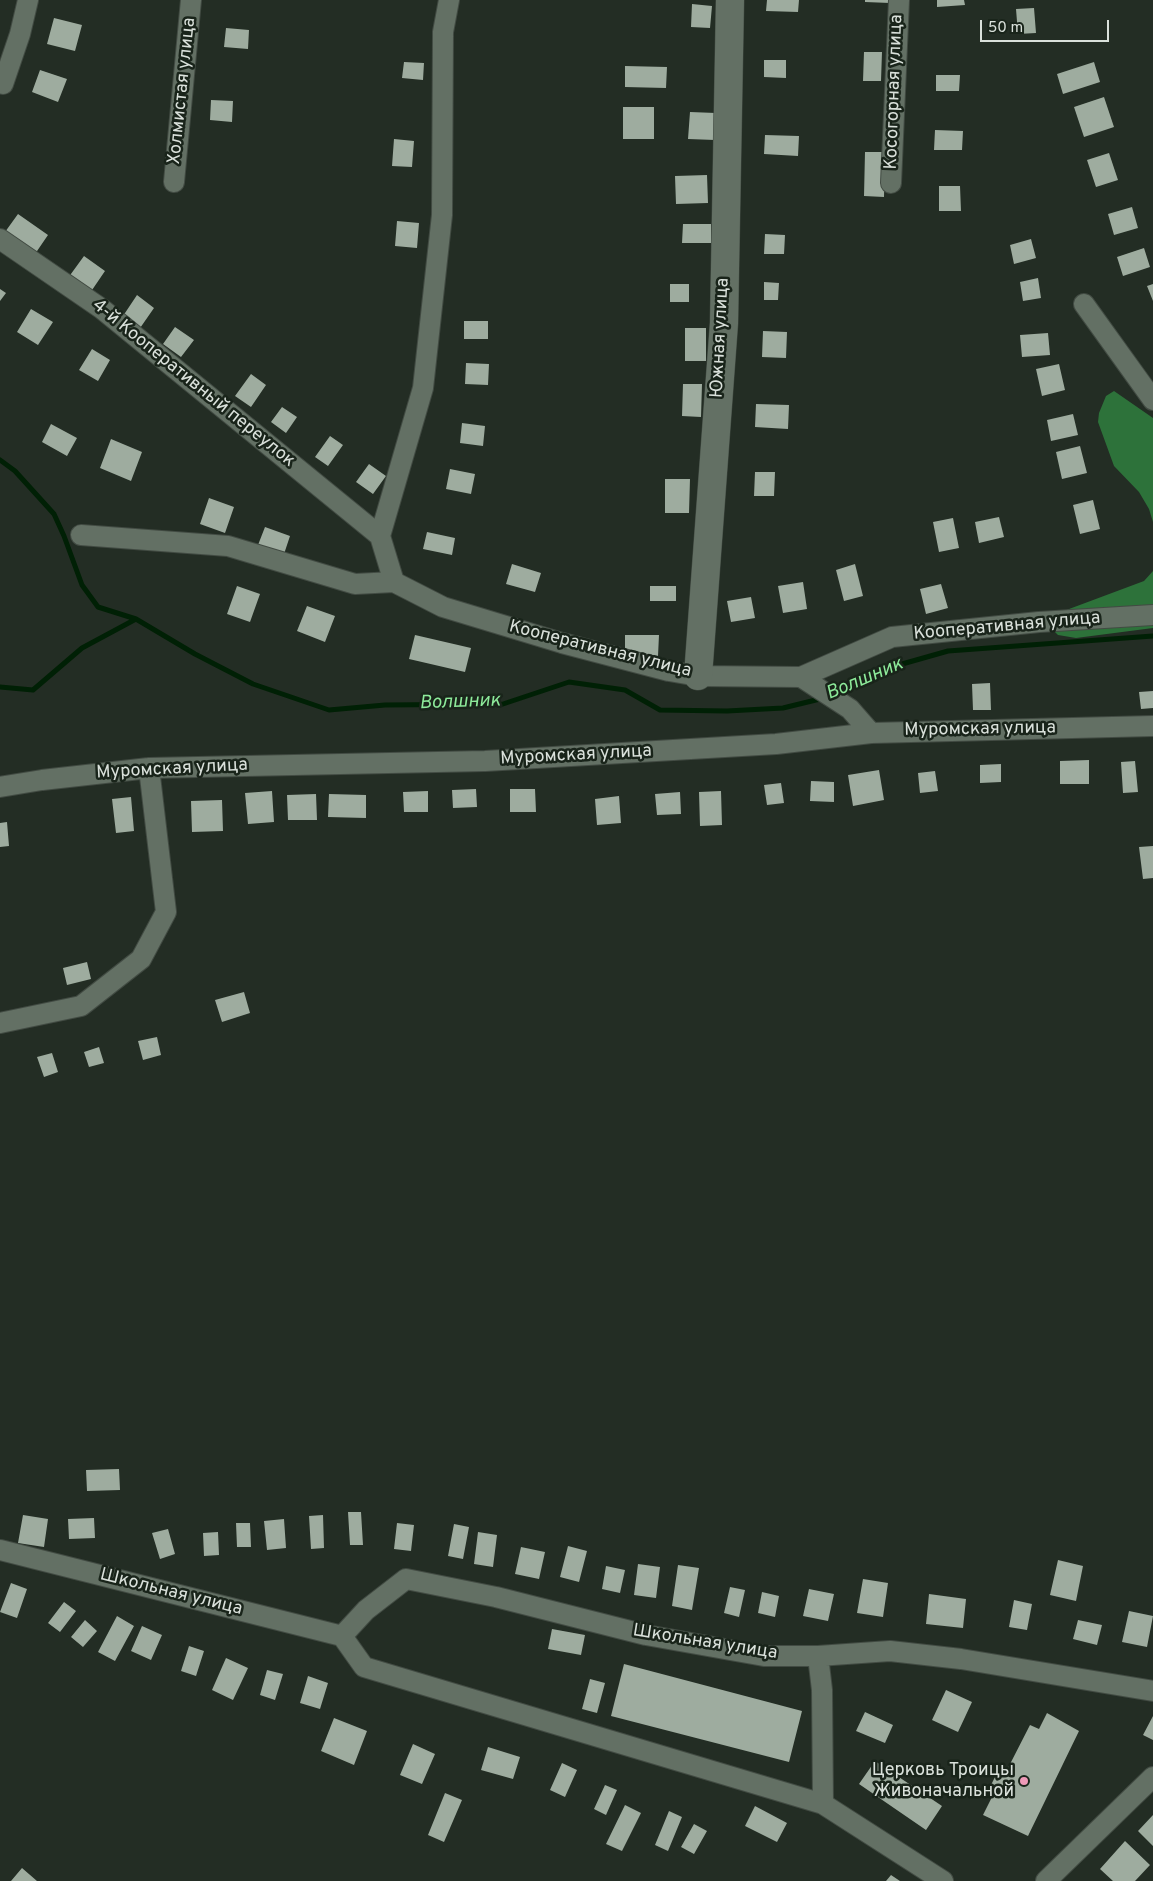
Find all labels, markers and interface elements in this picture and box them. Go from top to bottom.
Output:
scale bar [983,10,1112,42]
street label: Косогорная улица [881,14,909,170]
street label: Холмистая улица [165,16,201,166]
text: 50 m [988,19,1023,38]
street label: Южная улица [707,277,735,399]
street label: 4-й Кооперативный переулок [87,295,299,473]
street label: Кооперативная улица [913,608,1101,646]
street label: Кооперативная улица [506,617,694,683]
water label: Волшник [823,654,907,706]
water label: Волшник [419,690,501,716]
street label: Муромская улица [904,718,1056,742]
street label: Муромская улица [500,741,652,771]
street label: Муромская улица [96,755,248,785]
street label: Школьная улица [98,1565,244,1621]
street label: Школьная улица [631,1621,779,1665]
place label: Церковь Троицы Живоначальной [872,1760,1014,1802]
marker: Церковь Троицы Живоначальной [1018,1775,1030,1787]

